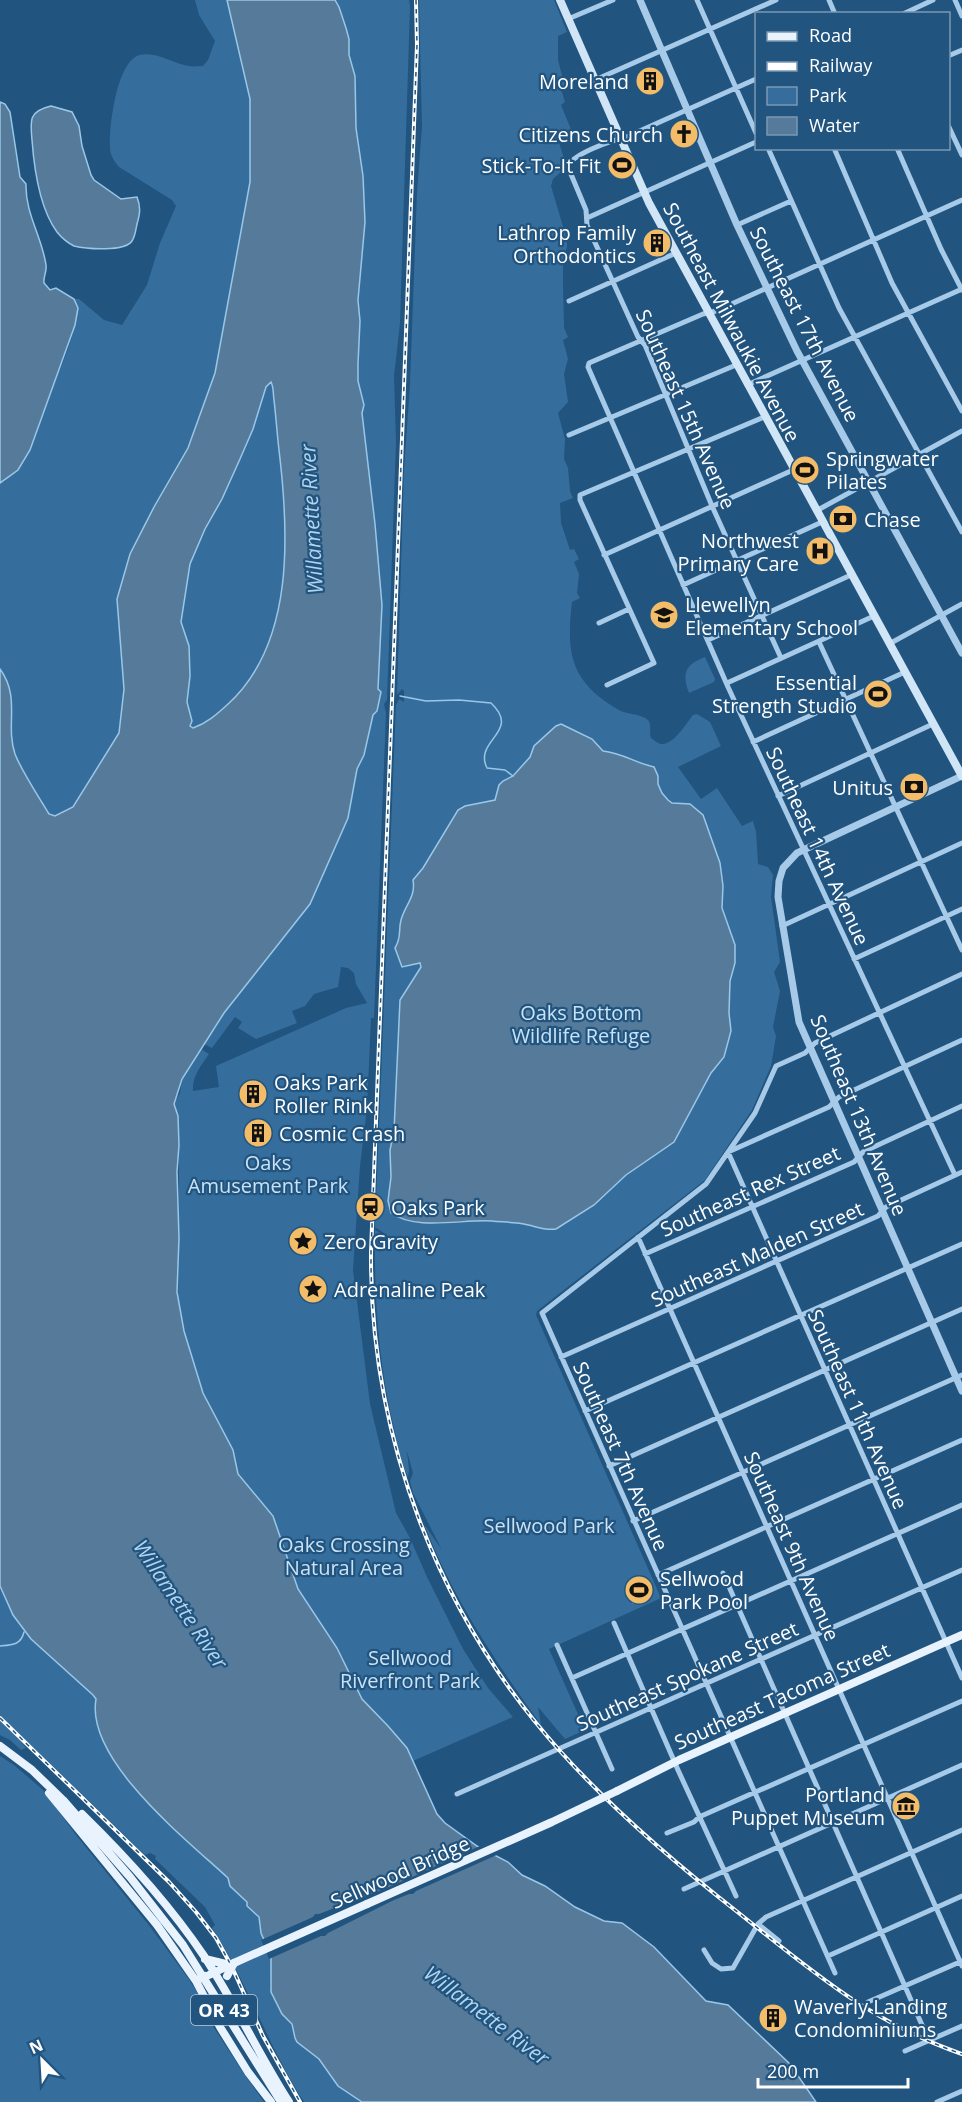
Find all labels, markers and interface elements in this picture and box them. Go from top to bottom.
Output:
legend [755,12,950,150]
text: Road [809,23,852,47]
text: Railway [809,53,873,77]
building icon: Moreland [634,65,666,97]
place label: Moreland [539,68,629,95]
text: Park [809,83,847,107]
text: Water [809,113,860,137]
church icon: Citizens Church [668,118,700,150]
place label: Citizens Church [518,121,663,148]
sports icon: Stick-To-It Fit [606,149,638,181]
place label: Stick-To-It Fit [481,152,601,179]
street label: Southeast Milwaukie Avenue [657,198,807,446]
place label: Lathrop Family Orthodontics [497,219,637,269]
street label: Southeast 17th Avenue [744,222,866,426]
building icon: Lathrop Family Orthodontics [641,227,673,259]
street label: Southeast 15th Avenue [630,305,742,513]
water label: Willamette River [293,443,329,595]
place label: Springwater Pilates [826,445,939,495]
sports icon: Springwater Pilates [789,454,821,486]
bank icon: Chase [827,503,859,535]
place label: Chase [864,506,921,533]
place label: Northwest Primary Care [678,527,799,577]
hospital icon: Northwest Primary Care [804,535,836,567]
place label: Llewellyn Elementary School [685,591,858,641]
school or university icon: Llewellyn Elementary School [648,599,680,631]
place label: Essential Strength Studio [712,669,857,719]
sports icon: Essential Strength Studio [862,678,894,710]
street label: Southeast 14th Avenue [760,742,876,950]
bank icon: Unitus [898,771,930,803]
place label: Unitus [832,774,893,801]
park label: Oaks Bottom Wildlife Refuge [512,999,650,1049]
street label: Southeast 13th Avenue [804,1010,914,1220]
place label: Oaks Park Roller Rink [274,1069,374,1119]
building icon: Oaks Park Roller Rink [237,1078,269,1110]
building icon: Cosmic Crash [242,1117,274,1149]
place label: Cosmic Crash [279,1120,405,1147]
street label: Southeast Rex Street [656,1139,844,1243]
park label: Oaks Amusement Park [188,1149,349,1199]
station icon: Oaks Park [354,1191,386,1223]
place label: Oaks Park [391,1194,485,1221]
street label: Southeast Malden Street [647,1195,867,1313]
place icon: Zero Gravity [287,1225,319,1257]
place label: Zero Gravity [324,1228,439,1255]
place icon: Adrenaline Peak [297,1273,329,1305]
place label: Adrenaline Peak [334,1276,486,1303]
street label: Southeast 11th Avenue [802,1305,914,1513]
street label: Southeast 7th Avenue [567,1357,675,1555]
street label: Southeast 9th Avenue [738,1447,846,1645]
park label: Sellwood Park [483,1512,615,1539]
park label: Oaks Crossing Natural Area [278,1531,410,1581]
water label: Willamette River [127,1534,235,1675]
place label: Sellwood Park Pool [660,1565,748,1615]
sports icon: Sellwood Park Pool [623,1574,655,1606]
street label: Southeast Spokane Street [572,1615,802,1737]
street label: Southeast Tacoma Street [670,1636,894,1756]
park label: Sellwood Riverfront Park [340,1644,481,1694]
place label: Portland Puppet Museum [731,1781,885,1831]
museum icon: Portland Puppet Museum [890,1790,922,1822]
street label: Sellwood Bridge [326,1829,474,1915]
water label: Willamette River [419,1959,556,2072]
place label: Waverly Landing Condominiums [794,1993,948,2043]
road number: OR 43 [191,1995,257,2025]
building icon: Waverly Landing Condominiums [757,2002,789,2034]
north arrow [12,2030,72,2090]
text: N [25,2034,46,2059]
scale bar [758,2051,908,2089]
text: 200 m [767,2059,819,2083]

